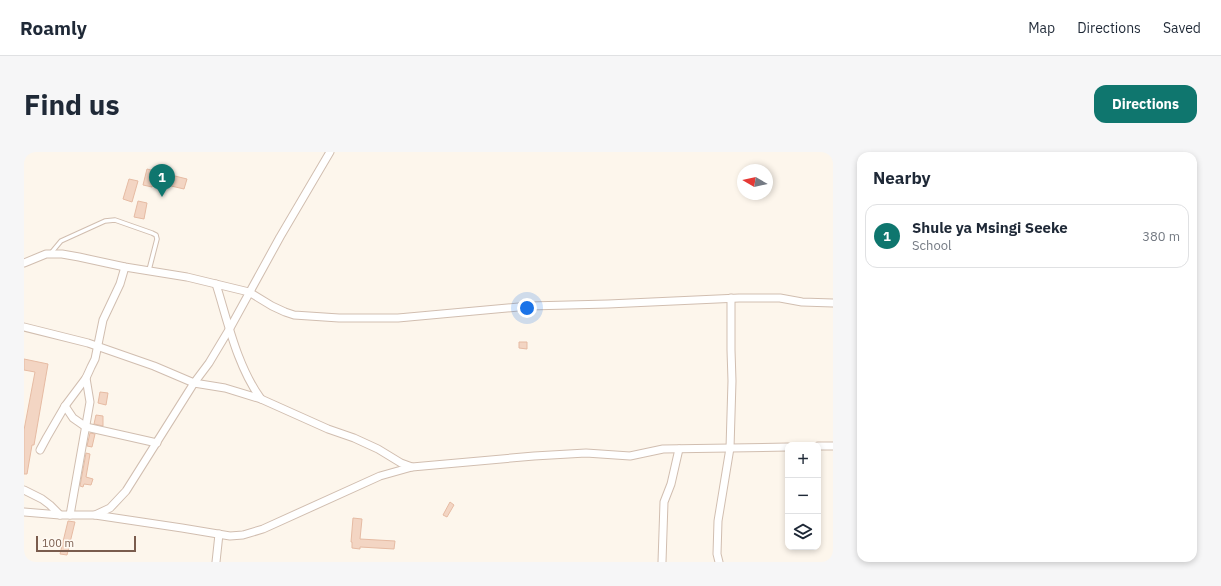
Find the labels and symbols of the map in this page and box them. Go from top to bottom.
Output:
pin: 1 [149,164,175,197]
north arrow [737,164,773,200]
your location [517,298,537,318]
scale bar [36,534,136,553]

